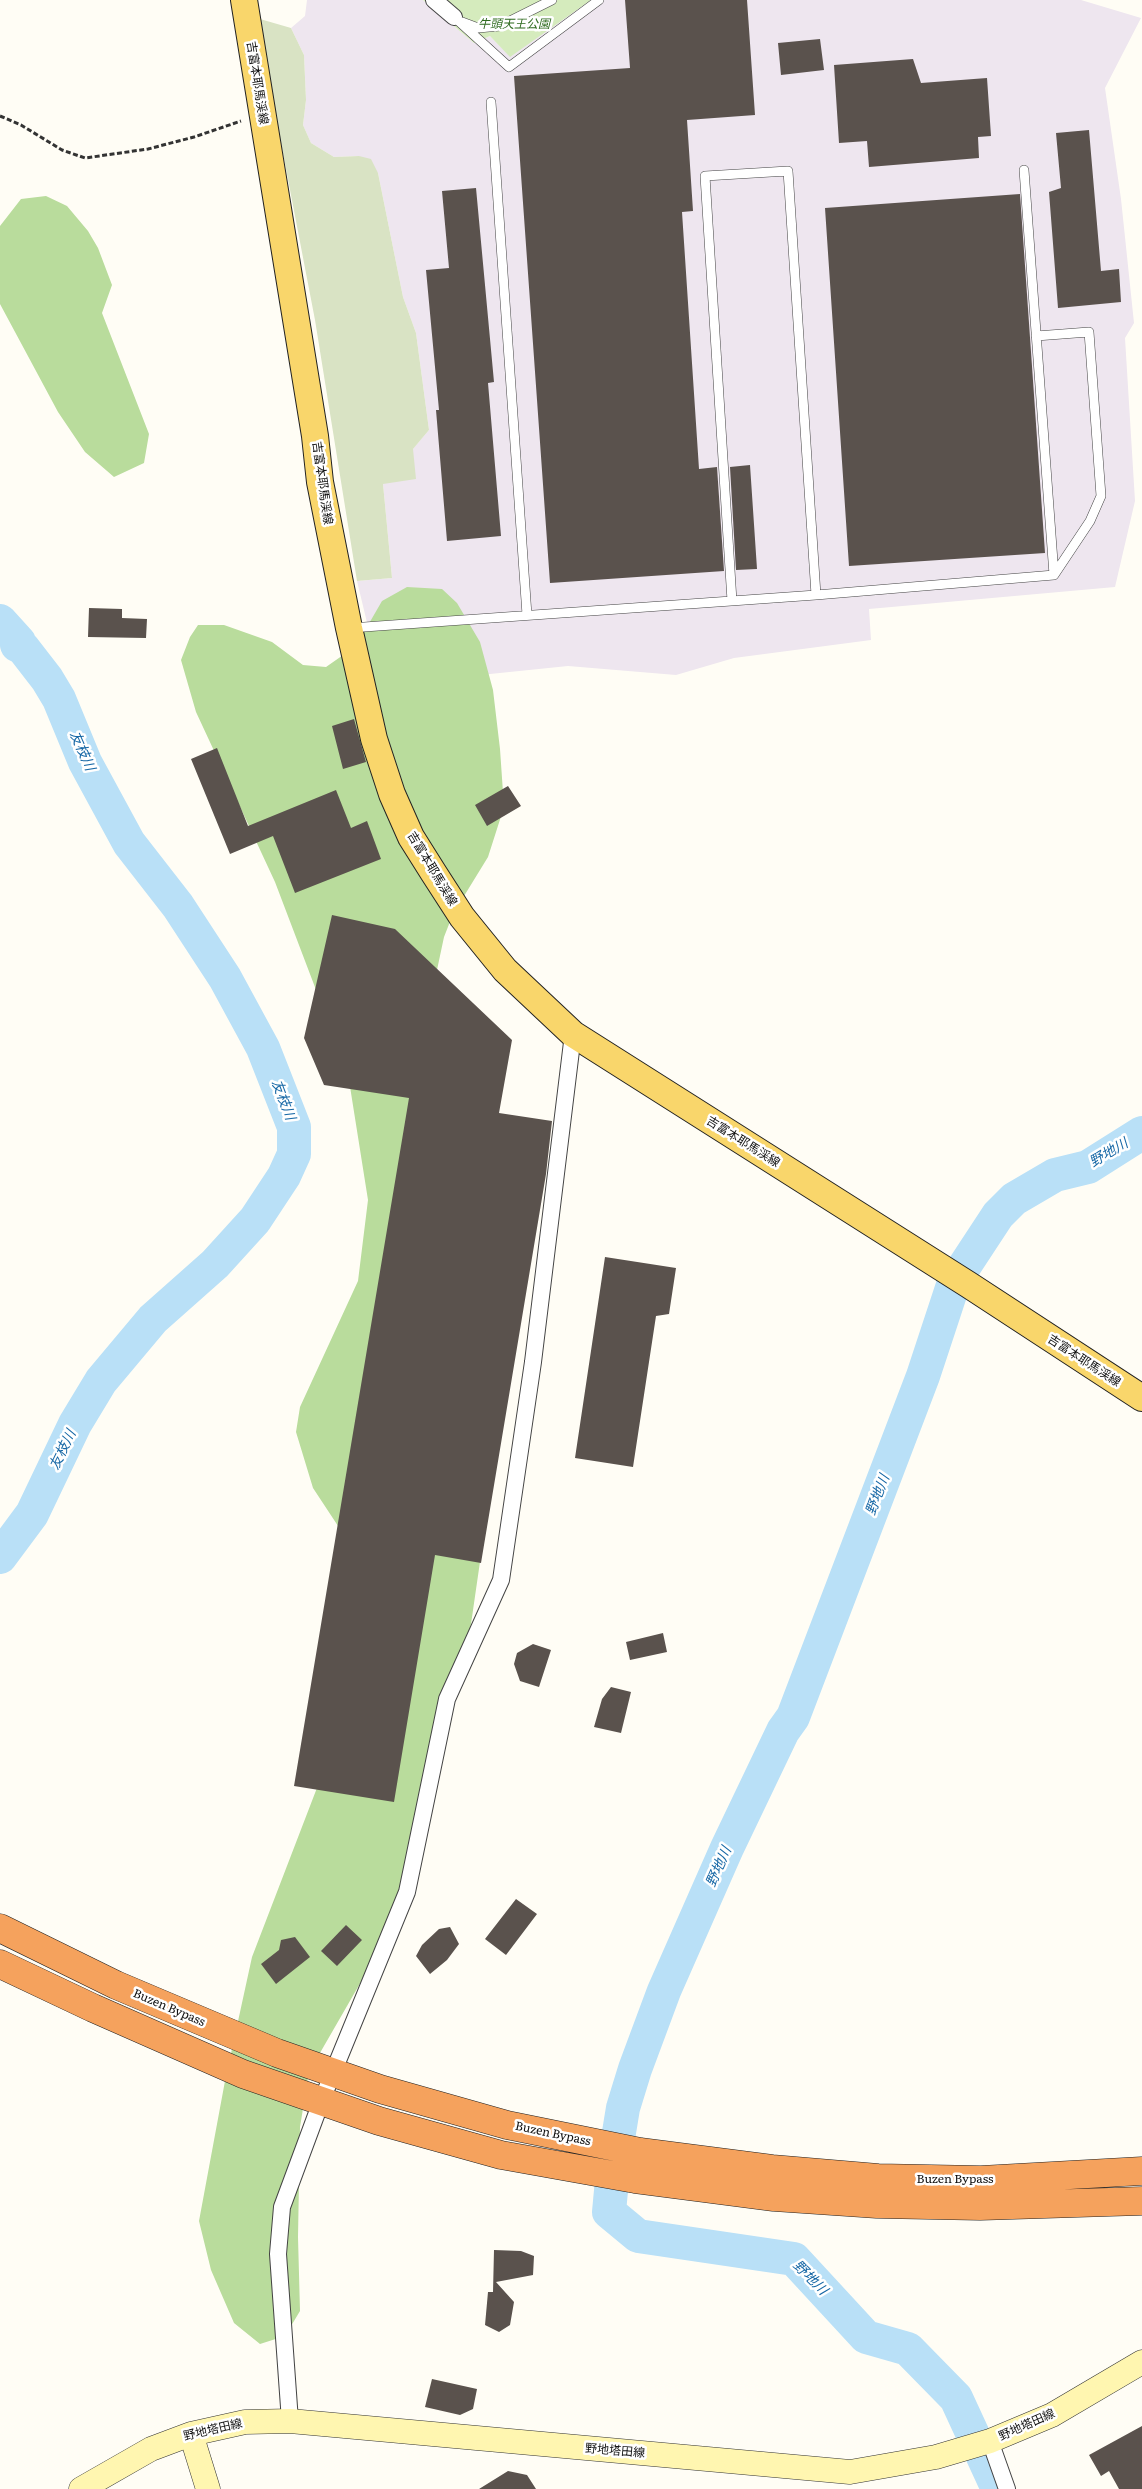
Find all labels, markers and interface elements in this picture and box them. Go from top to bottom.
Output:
park label: 牛頭天王公園 [478,17,550,31]
street label: 吉富本耶馬渓線 [243,40,271,126]
street label: 吉富本耶馬渓線 [309,440,335,526]
water label: 友枝川 [66,728,98,774]
street label: 吉富本耶馬渓線 [404,829,460,909]
water label: 友枝川 [268,1077,298,1123]
street label: 吉富本耶馬渓線 [704,1114,782,1170]
water label: 野地川 [1087,1135,1131,1171]
street label: 吉富本耶馬渓線 [1045,1332,1123,1390]
water label: 友枝川 [46,1427,80,1473]
water label: 野地川 [863,1472,893,1518]
water label: 野地川 [703,1844,735,1890]
street label: Buzen Bypass [131,1986,207,2030]
street label: Buzen Bypass [514,2119,592,2149]
street label: Buzen Bypass [916,2172,994,2186]
water label: 野地川 [789,2257,831,2299]
street label: 野地塔田線 [997,2406,1057,2444]
street label: 野地塔田線 [182,2416,244,2444]
street label: 野地塔田線 [584,2441,646,2461]

